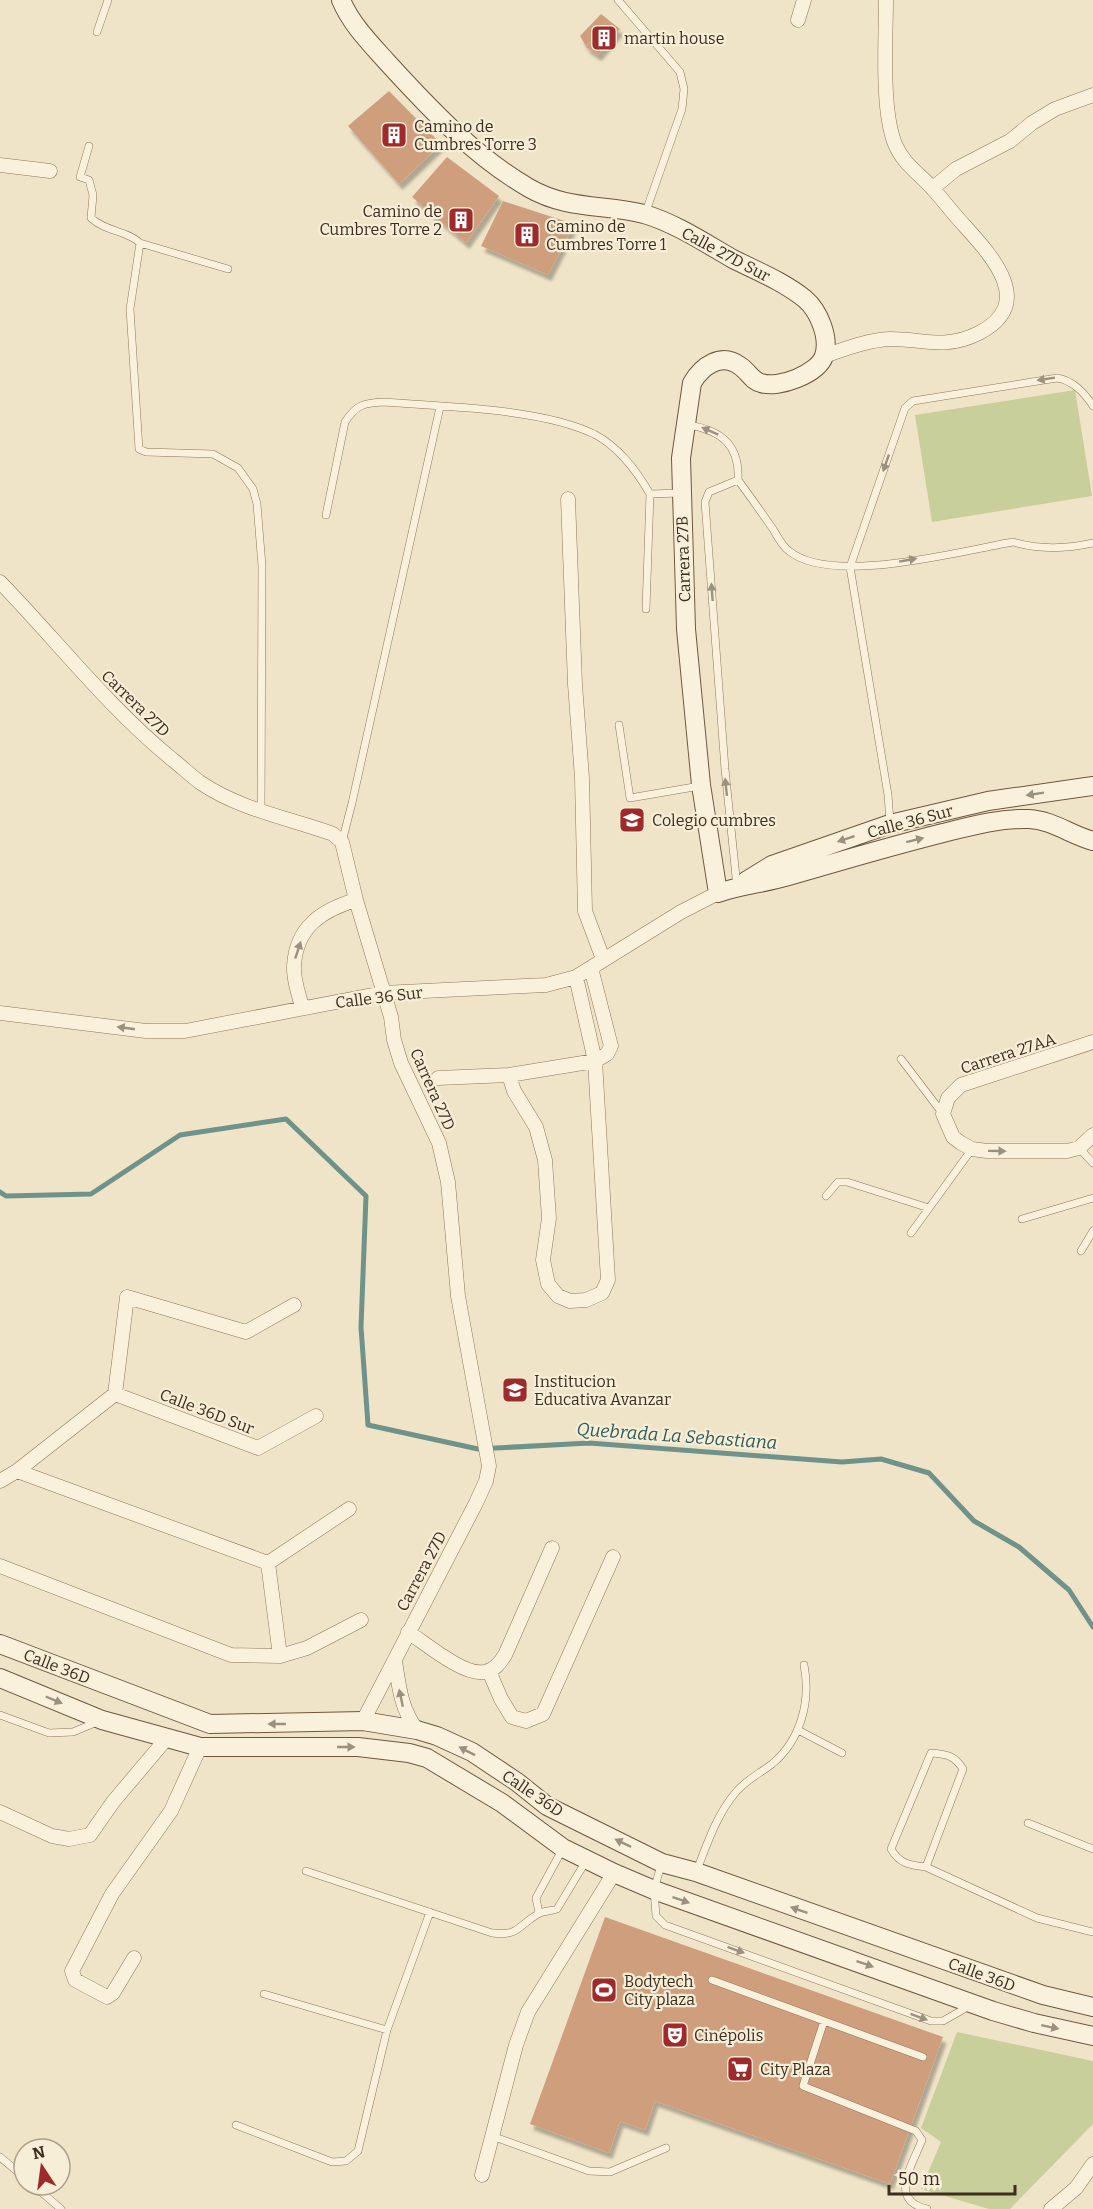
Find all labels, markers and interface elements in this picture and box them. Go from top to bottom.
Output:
building icon: martin house [589,23,619,53]
place label: martin house [624,29,724,48]
place label: Camino de Cumbres Torre 3 [414,117,537,154]
building icon: Camino de Cumbres Torre 3 [379,120,409,150]
place label: Camino de Cumbres Torre 2 [319,202,442,239]
building icon: Camino de Cumbres Torre 2 [446,205,476,235]
place label: Camino de Cumbres Torre 1 [546,217,667,254]
building icon: Camino de Cumbres Torre 1 [512,220,542,250]
street label: Calle 27D Sur [678,223,773,286]
one-way arrow [1037,375,1056,384]
one-way arrow [701,426,719,436]
one-way arrow [880,455,890,473]
street label: Carrera 27B [672,515,695,603]
one-way arrow [899,556,918,565]
one-way arrow [707,583,716,602]
street label: Carrera 27D [98,666,174,741]
one-way arrow [721,777,731,796]
one-way arrow [1026,790,1045,799]
street label: Calle 36 Sur [865,801,955,842]
school or university icon: Colegio cumbres [617,805,647,835]
place label: Colegio cumbres [652,811,776,830]
one-way arrow [906,834,924,844]
one-way arrow [837,835,855,844]
one-way arrow [294,941,303,959]
street label: Calle 36 Sur [334,983,424,1012]
one-way arrow [117,1024,136,1033]
street label: Carrera 27AA [958,1029,1059,1078]
street label: Carrera 27D [406,1045,459,1133]
one-way arrow [988,1146,1007,1156]
place label: Institucion Educativa Avanzar [534,1372,671,1409]
school or university icon: Institucion Educativa Avanzar [500,1375,530,1405]
street label: Calle 36D Sur [157,1385,257,1438]
water label: Quebrada La Sebastiana [576,1418,778,1454]
street label: Carrera 27D [392,1528,450,1614]
street label: Calle 36D [21,1645,93,1688]
one-way arrow [396,1688,405,1707]
one-way arrow [45,1696,63,1705]
one-way arrow [268,1719,287,1729]
one-way arrow [337,1742,356,1752]
one-way arrow [459,1746,476,1755]
street label: Calle 36D [498,1766,567,1821]
one-way arrow [614,1839,631,1848]
one-way arrow [673,1895,691,1905]
one-way arrow [789,1904,807,1914]
one-way arrow [727,1946,745,1956]
street label: Calle 36D [946,1954,1018,1995]
one-way arrow [857,1960,875,1970]
place label: Bodytech City plaza [624,1972,695,2009]
sports icon: Bodytech City plaza [589,1975,619,2005]
one-way arrow [911,2012,929,2022]
theatre icon: Cinépolis [660,2020,690,2050]
one-way arrow [1041,2022,1059,2032]
place label: Cinépolis [694,2026,763,2045]
supermarket icon: City Plaza [725,2054,755,2084]
place label: City Plaza [760,2060,831,2079]
north arrow [12,2137,72,2197]
text: N [31,2142,47,2164]
scale bar [889,2158,1015,2196]
text: 50 m [898,2168,940,2190]

